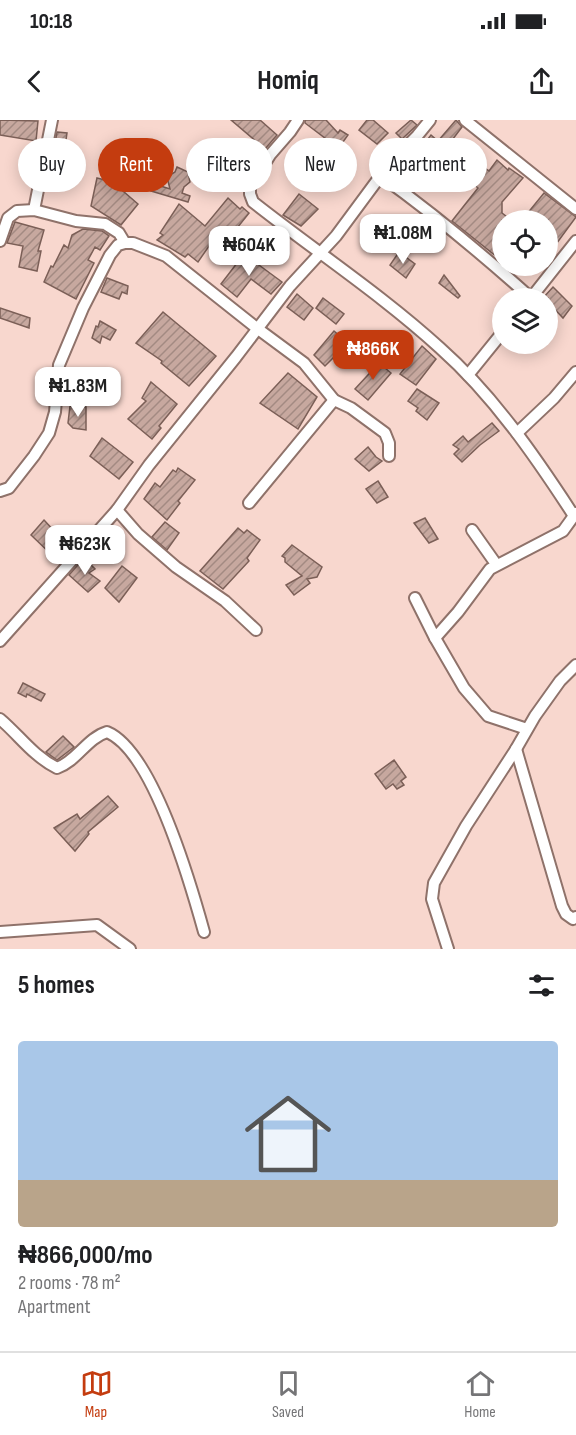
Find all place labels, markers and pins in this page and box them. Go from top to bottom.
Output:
pin: ₦1.08M [354,214,452,265]
pin: ₦604K [207,226,291,277]
pin: ₦866K [331,330,415,381]
pin: ₦1.83M [29,367,127,418]
pin: ₦623K [43,525,127,576]

